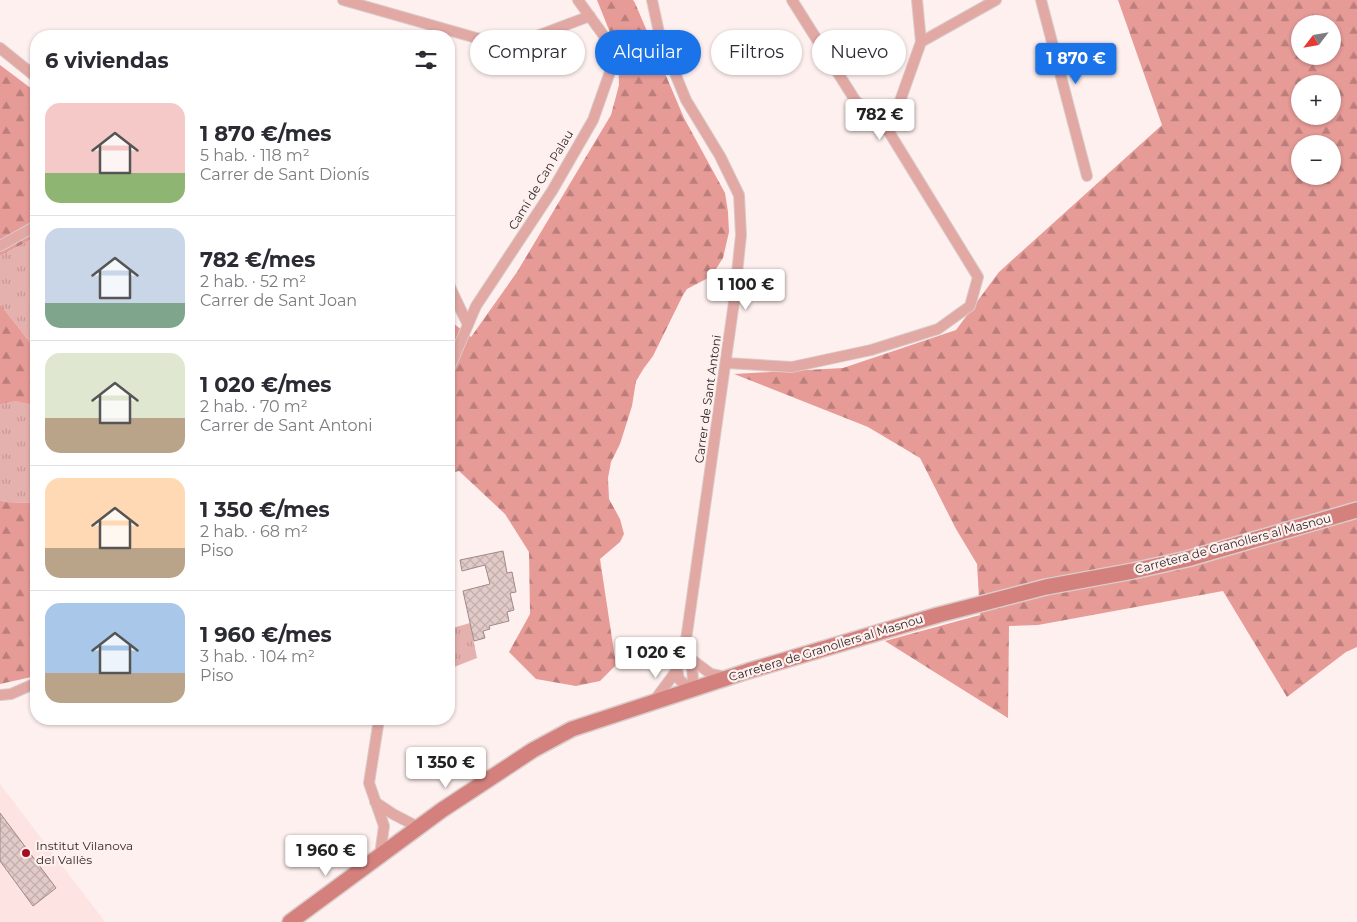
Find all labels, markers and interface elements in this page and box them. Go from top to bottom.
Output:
north arrow [1291,15,1341,65]
map controls [1291,15,1341,185]
chip: Comprar [470,30,585,75]
chip: Alquilar [595,30,701,75]
chip: Filtros [711,30,802,75]
chip: Nuevo [812,30,906,75]
pin: 1 870 € [1030,42,1122,85]
icon: filters [412,46,440,74]
text: 6 viviendas [45,48,169,73]
text: 1 870 € [1046,49,1106,68]
button: + [1291,75,1341,125]
pin: 782 € [845,98,915,141]
text: 782 € [856,105,904,124]
text: 1 870 €/mes [200,121,331,146]
icon: home [85,123,145,183]
street label: Camí de Can Palau [505,127,576,232]
button: − [1291,135,1341,185]
text: 5 hab. · 118 m² [200,146,310,165]
text: Carrer de Sant Dionís [200,165,369,184]
text: 782 €/mes [200,247,315,272]
icon: home [85,248,145,308]
pin: 1 100 € [700,268,792,311]
text: 2 hab. · 52 m² [200,272,306,291]
text: 1 100 € [718,275,774,294]
text: Carrer de Sant Joan [200,291,357,310]
street label: Carrer de Sant Antoni [691,334,724,464]
text: 1 020 €/mes [200,372,331,397]
icon: home [85,373,145,433]
text: 2 hab. · 70 m² [200,397,308,416]
text: Carrer de Sant Antoni [200,416,373,435]
text: 1 350 €/mes [200,497,330,522]
icon: home [85,498,145,558]
street label: Carretera de Granollers al Masnou [1133,510,1333,577]
text: 2 hab. · 68 m² [200,522,308,541]
text: Piso [200,541,234,560]
street label: Carretera de Granollers al Masnou [727,611,925,684]
text: 1 960 €/mes [200,622,332,647]
icon: home [85,623,145,683]
pin: 1 020 € [610,636,702,679]
text: 1 020 € [626,643,686,662]
text: 3 hab. · 104 m² [200,647,315,666]
text: Piso [200,666,234,685]
pin: 1 350 € [400,746,492,789]
text: 1 350 € [417,753,475,772]
pin: 1 960 € [280,834,372,877]
place label: Institut Vilanova del Vallès [36,838,133,867]
text: 1 960 € [296,841,356,860]
marker: Institut Vilanova del Vallès [20,847,32,859]

